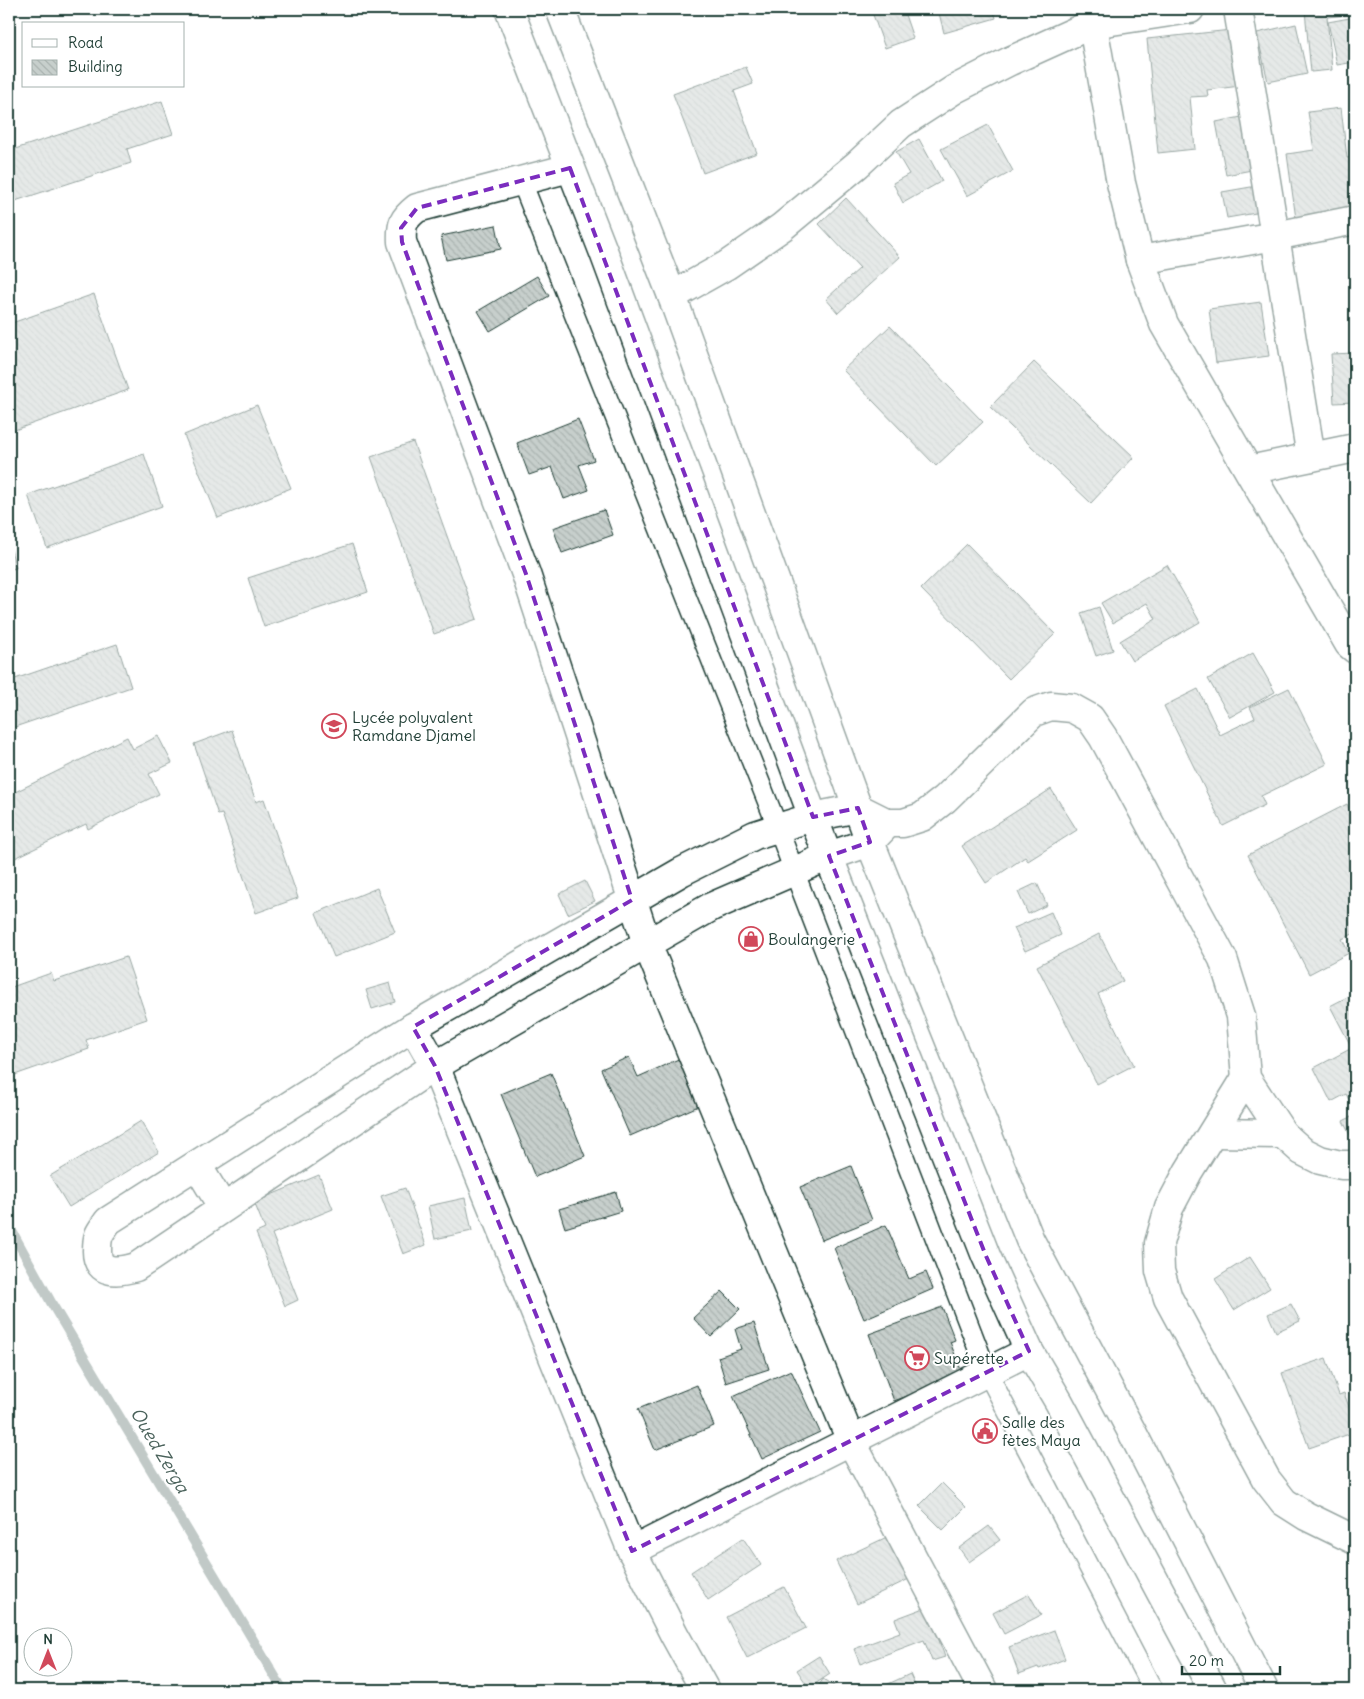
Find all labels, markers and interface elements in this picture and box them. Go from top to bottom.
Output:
legend [22,22,185,88]
text: Road [68,33,103,52]
text: Building [68,57,123,76]
place label: Lycée polyvalent Ramdane Djamel [352,707,476,745]
school or university icon: Lycée polyvalent Ramdane Djamel [321,713,347,739]
shop icon: Boulangerie [738,926,764,952]
place label: Boulangerie [768,929,855,949]
supermarket icon: Supérette [904,1345,930,1371]
place label: Supérette [934,1348,1004,1368]
water label: Oued Zerga [126,1403,195,1498]
place label: Salle des fètes Maya [1002,1412,1081,1450]
public building icon: Salle des fètes Maya [972,1418,998,1444]
north arrow [22,1626,72,1676]
text: N [43,1630,53,1648]
scale bar [1182,1644,1279,1676]
text: 20 m [1189,1651,1224,1670]

